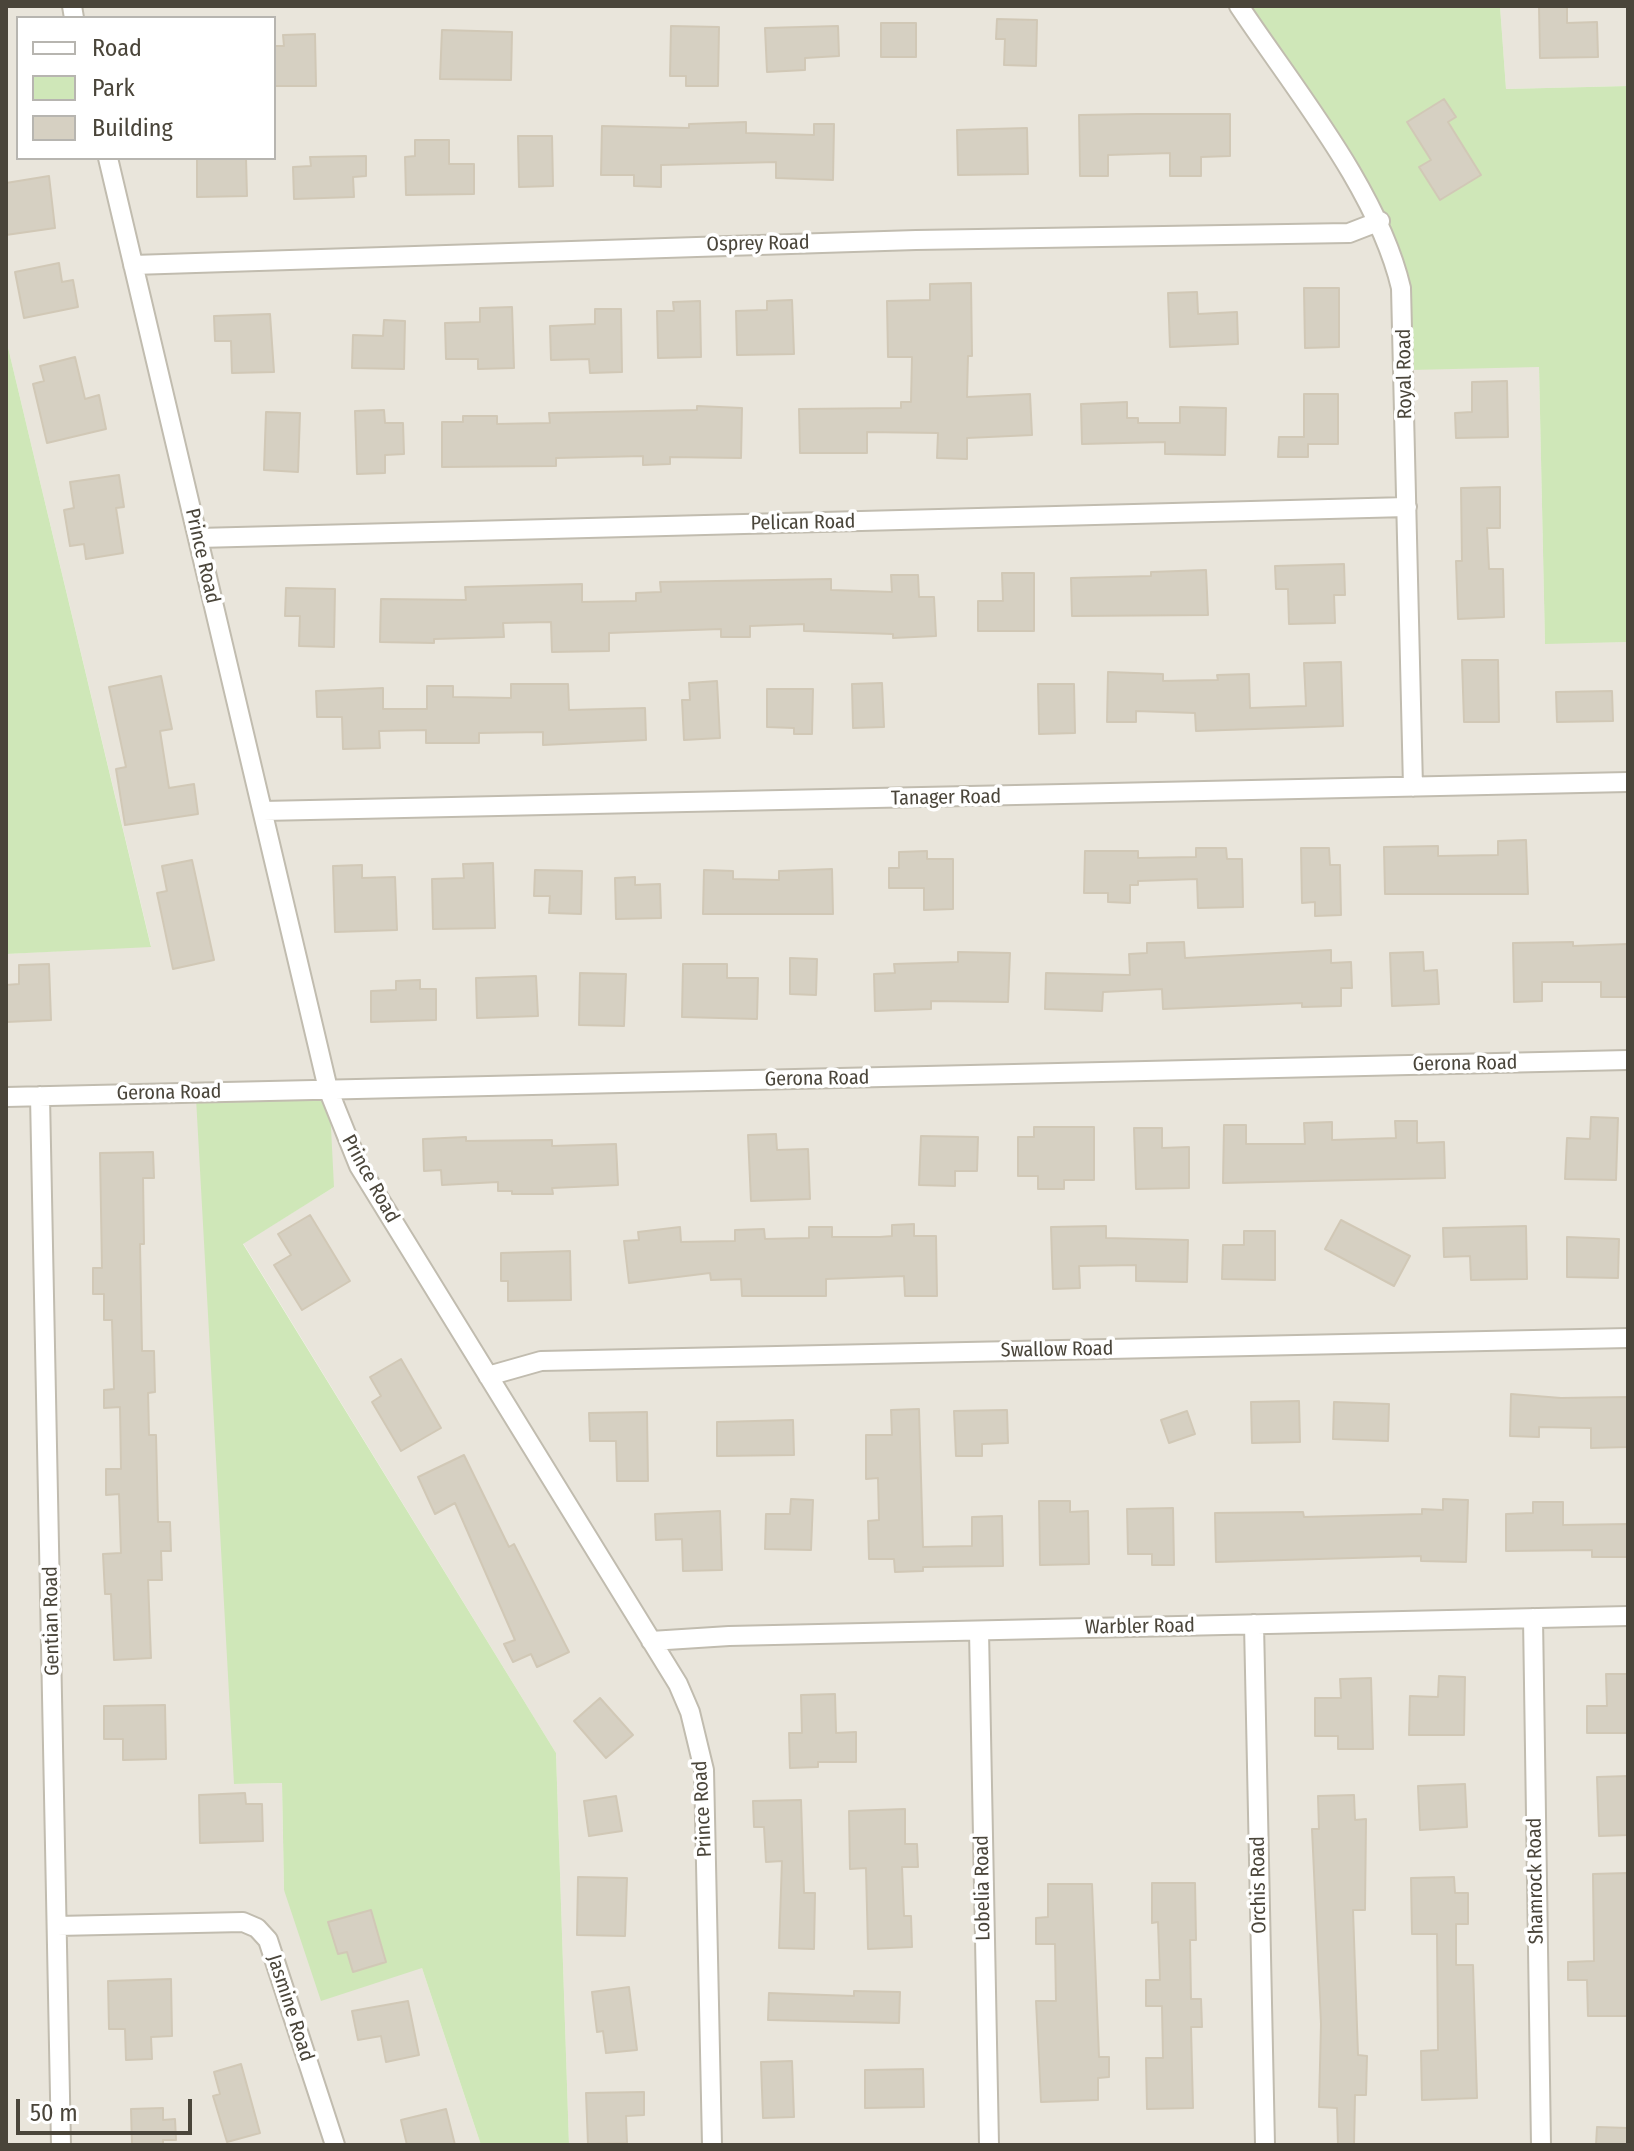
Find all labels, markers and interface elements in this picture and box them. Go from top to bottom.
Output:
legend [16,16,276,160]
text: Road [92,34,142,62]
text: Park [92,74,135,102]
text: Building [92,114,173,142]
street label: Osprey Road [706,231,810,257]
street label: Royal Road [1392,328,1418,420]
street label: Prince Road [179,506,225,606]
street label: Pelican Road [750,510,856,536]
street label: Tanager Road [891,785,1001,811]
street label: Gerona Road [1412,1051,1518,1077]
street label: Gerona Road [764,1066,870,1092]
street label: Gerona Road [116,1080,222,1106]
street label: Prince Road [336,1131,404,1227]
street label: Swallow Road [1000,1337,1114,1363]
street label: Gentian Road [39,1566,65,1676]
street label: Warbler Road [1085,1614,1195,1640]
street label: Prince Road [688,1760,718,1858]
street label: Shamrock Road [1523,1817,1549,1945]
street label: Lobelia Road [970,1835,996,1941]
street label: Orchis Road [1246,1836,1272,1934]
street label: Jasmine Road [261,1952,319,2064]
scale bar [20,2083,196,2133]
text: 50 m [30,2099,78,2127]

